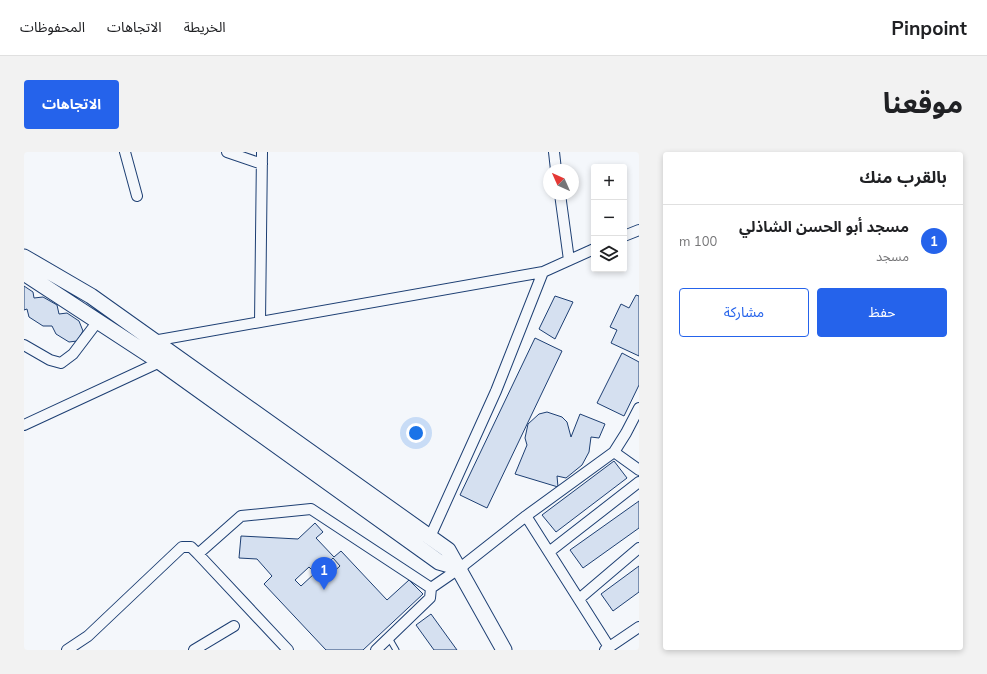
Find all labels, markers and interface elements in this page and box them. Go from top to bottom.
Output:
text: Pinpoint [891,16,967,40]
text: المحفوظات [20,18,85,36]
text: الاتجاهات [107,18,162,36]
text: الخريطة [184,18,226,36]
button: الاتجاهات [24,80,119,129]
text: موقعنا [883,85,963,120]
north arrow [543,164,579,200]
map controls [591,164,627,272]
button: + [591,164,627,200]
text: بالقرب منك [859,166,947,187]
button: − [591,200,627,236]
text: مسجد أبو الحسن الشاذلي [739,217,909,236]
text: 100 m [679,233,717,249]
text: 1 [930,233,938,249]
button: layers [591,236,627,272]
text: مسجد [876,248,909,264]
button: مشاركة [679,288,809,337]
button: حفظ [817,288,947,337]
your location [406,423,426,443]
pin: 1 [311,557,337,590]

